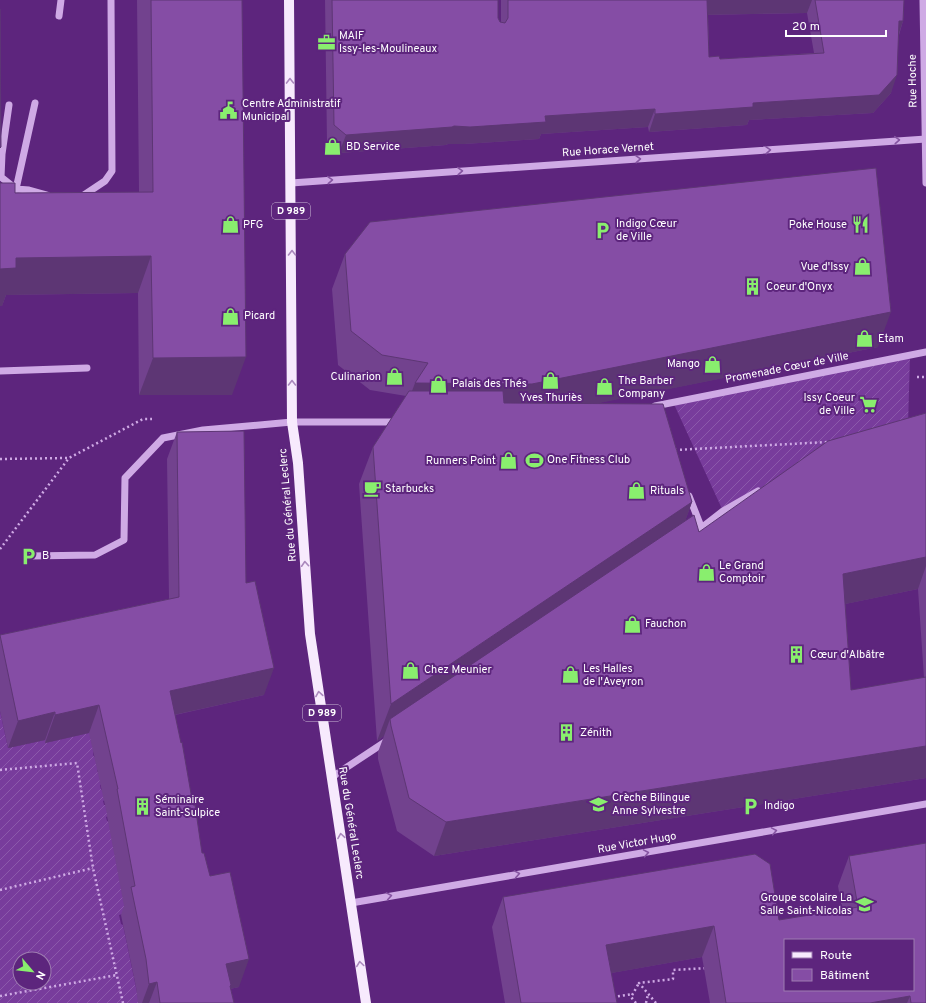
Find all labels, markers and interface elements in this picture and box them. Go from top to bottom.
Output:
scale bar [786,12,886,38]
text: 20 m [792,19,820,35]
place label: MAIF Issy-les-Moulineaux [339,29,437,56]
office icon: MAIF Issy-les-Moulineaux [316,32,336,52]
street label: Rue Hoche [906,54,920,108]
one-way arrow [286,78,294,84]
place label: Centre Administratif Municipal [242,97,341,124]
public building icon: Centre Administratif Municipal [219,100,239,120]
one-way arrow [894,136,900,145]
shop icon: BD Service [323,137,343,157]
place label: BD Service [346,140,400,154]
street label: Rue Horace Vernet [562,140,654,160]
one-way arrow [765,145,771,154]
one-way arrow [635,154,641,163]
one-way arrow [457,166,463,175]
one-way arrow [327,176,333,185]
road number: D 989 [272,203,310,219]
shop icon: PFG [220,215,240,235]
restaurant icon: Poke House [850,215,870,235]
place label: Indigo Cœur de Ville [616,217,678,244]
place label: PFG [243,218,263,232]
place label: Poke House [789,218,847,232]
parking icon: Indigo Cœur de Ville [593,220,613,240]
one-way arrow [288,250,296,256]
shop icon: Vue d'Issy [852,257,872,277]
place label: Vue d'Issy [801,260,849,274]
building icon: Coeur d'Onyx [743,277,763,297]
place label: Coeur d'Onyx [766,280,833,294]
shop icon: Picard [221,306,241,326]
place label: Picard [244,309,275,323]
shop icon: Etam [855,329,875,349]
place label: Etam [878,332,904,346]
street label: Promenade Cœur de Ville [724,349,850,387]
shop icon: Mango [703,354,723,374]
place label: Mango [667,357,700,371]
shop icon: Culinarion [384,367,404,387]
place label: Culinarion [331,370,381,384]
shop icon: Yves Thuriès [541,370,561,390]
shop icon: Palais des Thés [429,374,449,394]
place label: The Barber Company [618,374,674,401]
place label: Palais des Thés [452,377,527,391]
shop icon: The Barber Company [595,377,615,397]
one-way arrow [288,380,296,386]
place label: Yves Thuriès [520,391,582,405]
place label: Issy Coeur de Ville [804,391,856,418]
supermarket icon: Issy Coeur de Ville [858,394,878,414]
street label: Rue du Général Leclerc [276,448,300,562]
sports icon: One Fitness Club [524,450,544,470]
shop icon: Runners Point [499,451,519,471]
place label: One Fitness Club [547,453,630,467]
place label: Runners Point [426,454,496,468]
cafe icon: Starbucks [362,479,382,499]
shop icon: Rituals [627,481,647,501]
place label: Starbucks [385,482,434,496]
place label: Rituals [650,484,684,498]
parking icon: B [19,546,39,566]
place label: B [42,549,49,563]
place label: Le Grand Comptoir [719,559,766,586]
one-way arrow [300,561,309,567]
shop icon: Le Grand Comptoir [696,562,716,582]
shop icon: Fauchon [622,614,642,634]
place label: Fauchon [645,617,686,631]
building icon: Cœur d'Albâtre [787,645,807,665]
place label: Cœur d'Albâtre [810,648,885,662]
shop icon: Chez Meunier [401,660,421,680]
place label: Les Halles de l'Aveyron [583,662,643,689]
place label: Chez Meunier [424,663,492,677]
shop icon: Les Halles de l'Aveyron [560,665,580,685]
one-way arrow [315,691,324,697]
road number: D 989 [303,705,341,721]
building icon: Zénith [557,723,577,743]
place label: Zénith [580,726,612,740]
street label: Rue du Général Leclerc [335,766,367,880]
place label: Crèche Bilingue Anne Sylvestre [612,791,690,818]
place label: Séminaire Saint-Sulpice [155,793,220,820]
school or university icon: Crèche Bilingue Anne Sylvestre [589,794,609,814]
building icon: Séminaire Saint-Sulpice [132,796,152,816]
parking icon: Indigo [741,796,761,816]
place label: Indigo [764,799,795,813]
one-way arrow [771,827,777,835]
street label: Rue Victor Hugo [596,829,678,857]
one-way arrow [337,833,345,839]
one-way arrow [642,849,649,857]
one-way arrow [514,871,521,879]
place label: Groupe scolaire La Salle Saint-Nicolas [760,891,852,918]
one-way arrow [386,893,392,901]
school or university icon: Groupe scolaire La Salle Saint-Nicolas [855,894,875,914]
legend [784,939,914,991]
text: Route [820,948,852,964]
north arrow [12,951,52,991]
one-way arrow [356,961,365,968]
text: N [32,968,48,982]
text: Bâtiment [820,968,870,984]

